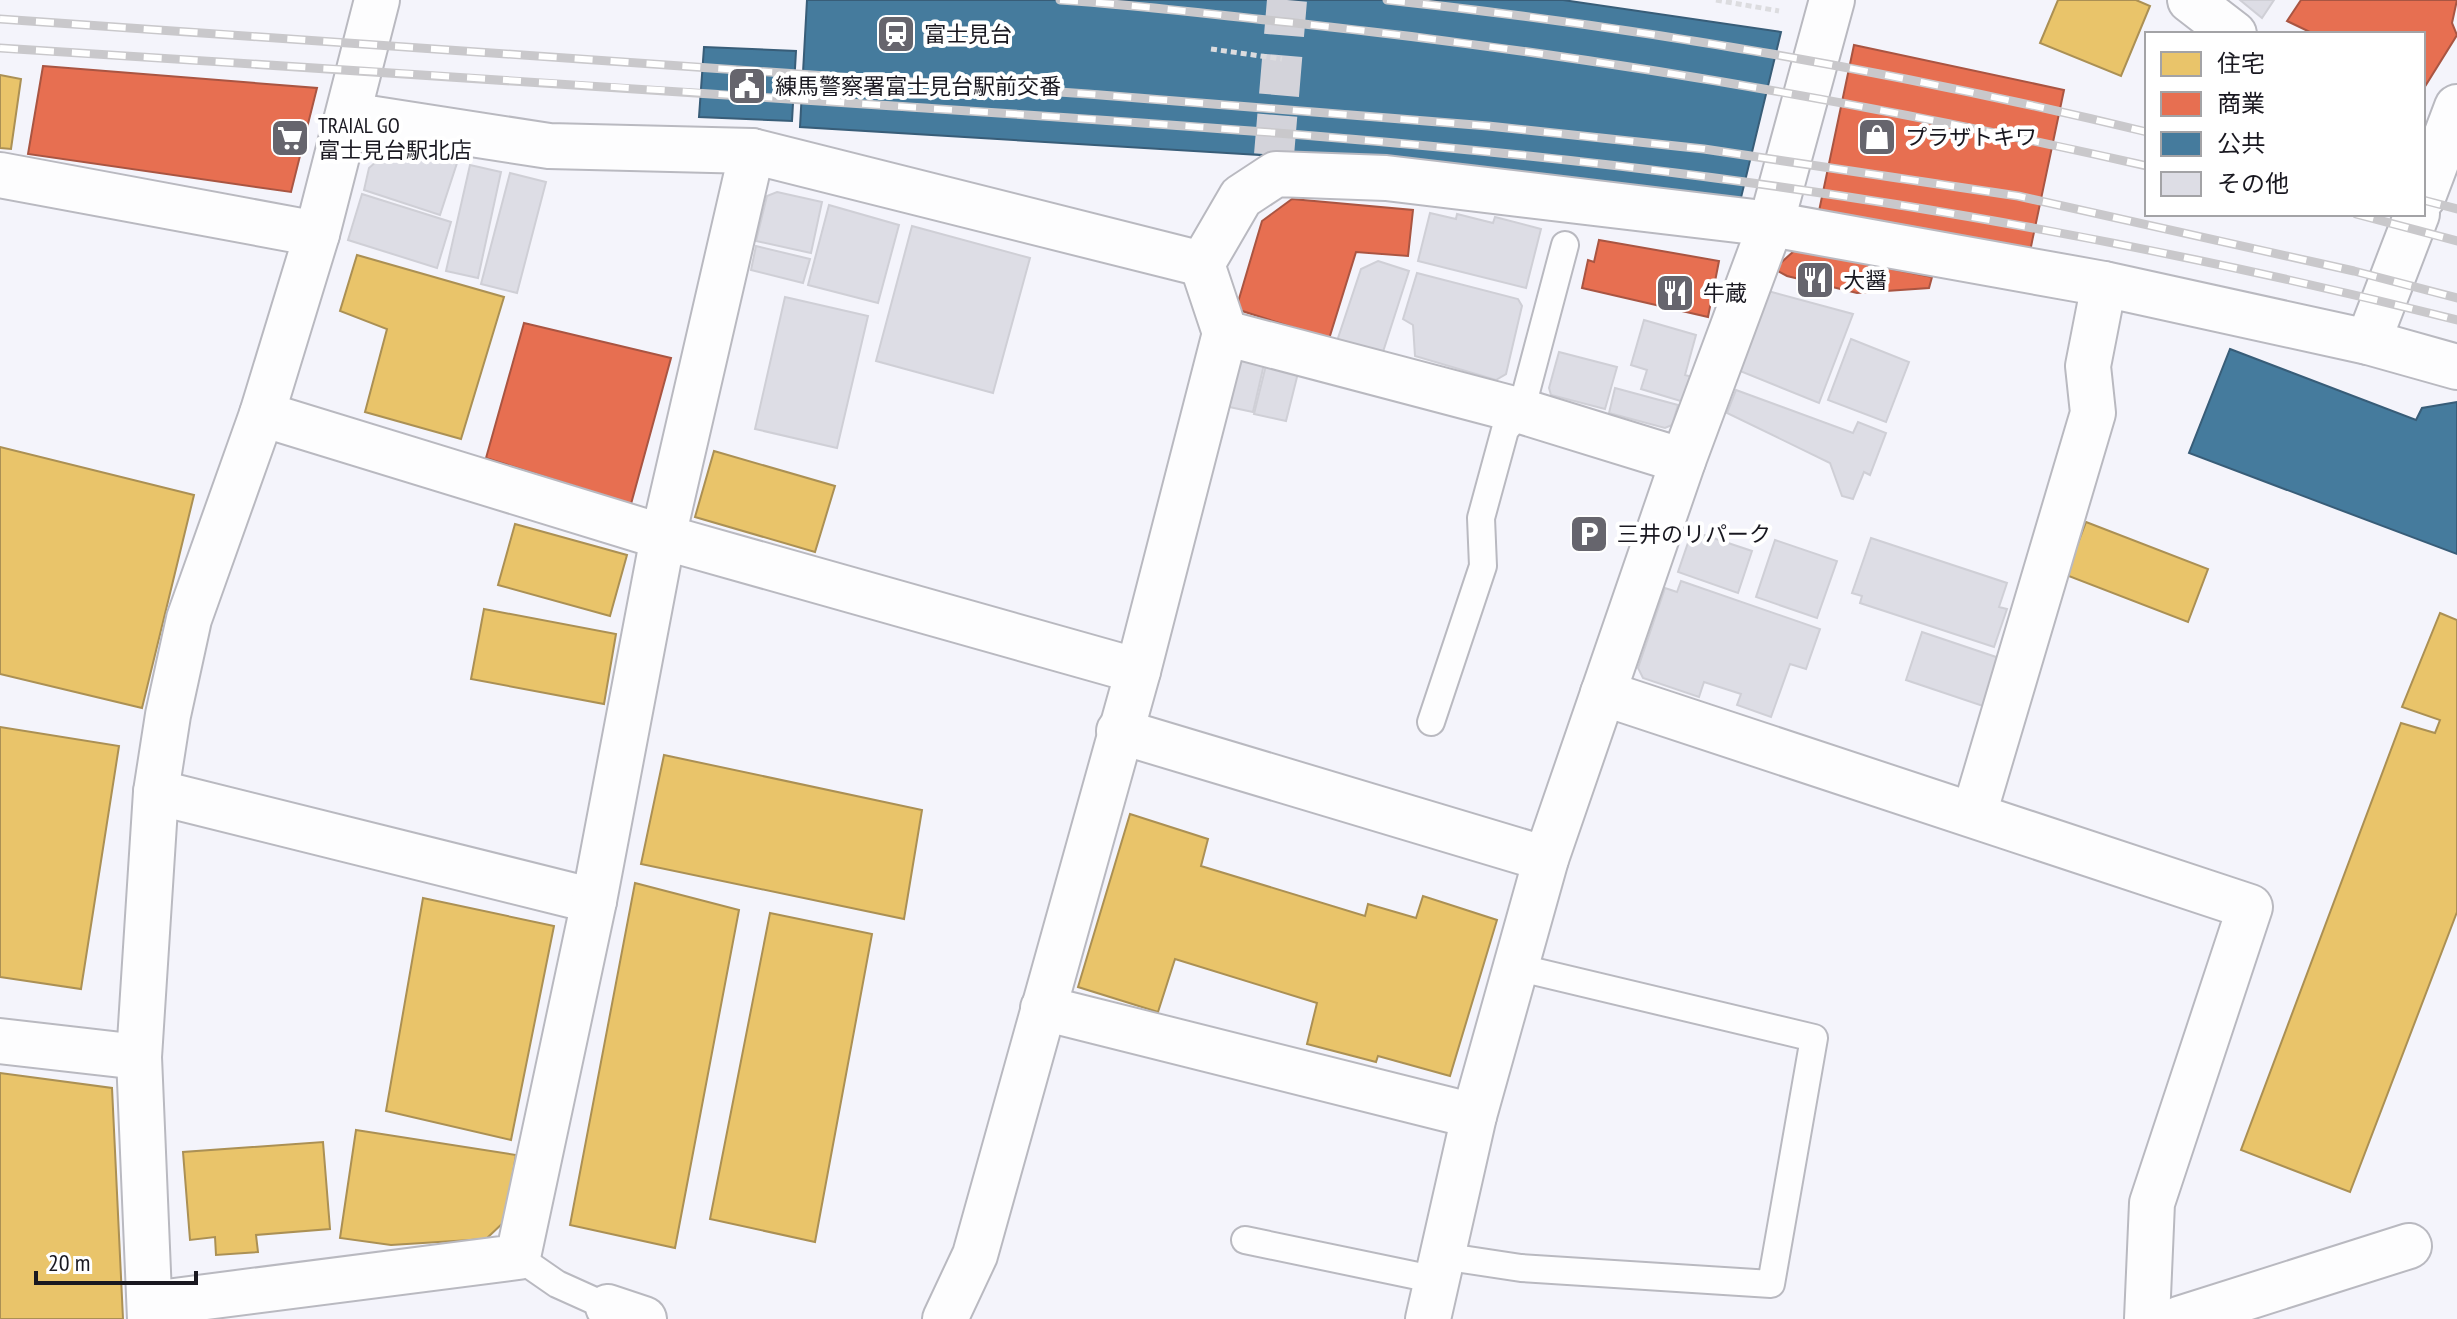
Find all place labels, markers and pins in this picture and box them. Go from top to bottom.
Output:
station icon: 富士見台 [875,13,917,55]
place label: 富士見台 [924,20,1012,48]
public building icon: 練馬警察署富士見台駅前交番 [726,65,768,107]
place label: 練馬警察署富士見台駅前交番 [775,72,1061,100]
place label: TRAIAL GO 富士見台駅北店 [318,111,472,164]
shop icon: プラザトキワ [1856,116,1898,158]
supermarket icon: TRAIAL GO 富士見台駅北店 [269,117,311,159]
place label: プラザトキワ [1905,123,2037,151]
restaurant icon: 大醤 [1794,259,1836,301]
place label: 大醤 [1843,266,1887,294]
restaurant icon: 牛蔵 [1654,272,1696,314]
place label: 牛蔵 [1703,279,1747,307]
parking icon: 三井のリパーク [1568,513,1610,555]
place label: 三井のリパーク [1617,520,1771,548]

